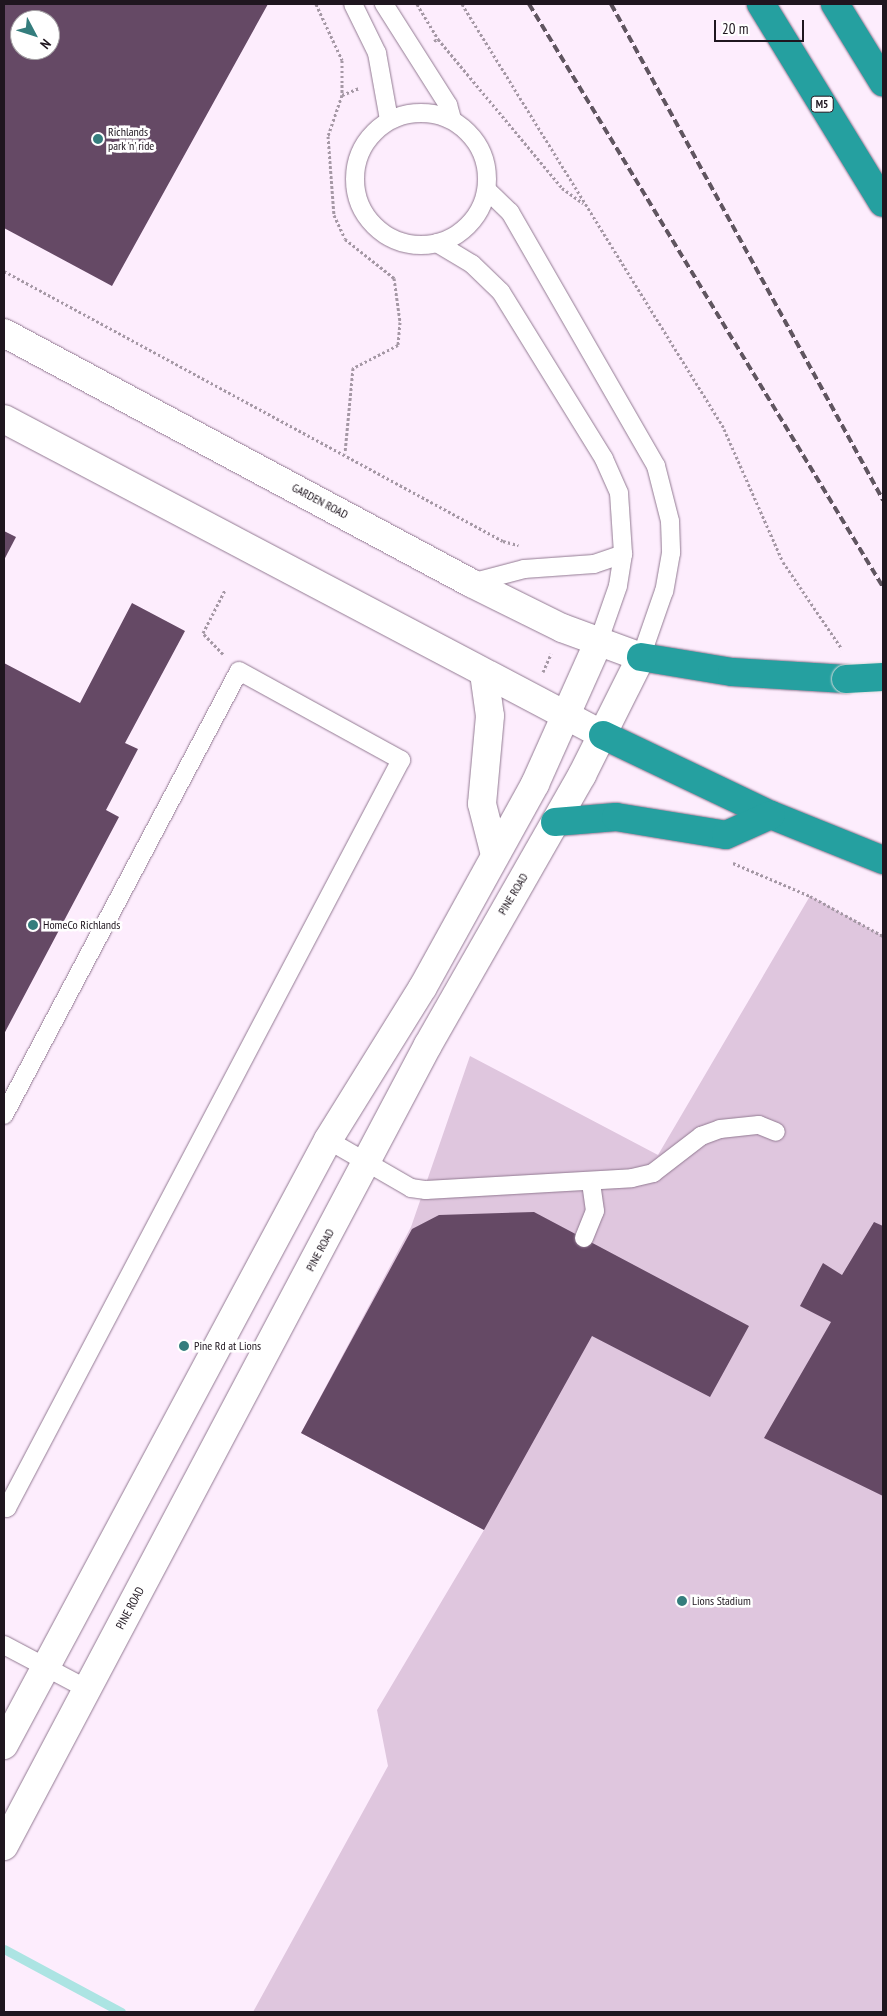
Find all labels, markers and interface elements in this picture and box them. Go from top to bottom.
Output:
north arrow [10,10,60,60]
scale bar [717,10,807,42]
text: 20 m [722,19,748,38]
text: N [36,35,55,53]
road number: M5 [810,96,834,112]
place label: Richlands park 'n' ride [108,125,156,153]
marker: Richlands park 'n' ride [92,133,104,145]
street label: GARDEN ROAD [289,480,351,522]
street label: PINE ROAD [495,871,531,917]
place label: HomeCo Richlands [43,918,120,932]
marker: HomeCo Richlands [27,919,39,931]
street label: PINE ROAD [303,1226,337,1274]
place label: Pine Rd at Lions [194,1339,261,1353]
marker: Pine Rd at Lions [178,1340,190,1352]
street label: PINE ROAD [113,1584,147,1632]
place label: Lions Stadium [692,1594,751,1608]
marker: Lions Stadium [676,1595,688,1607]

